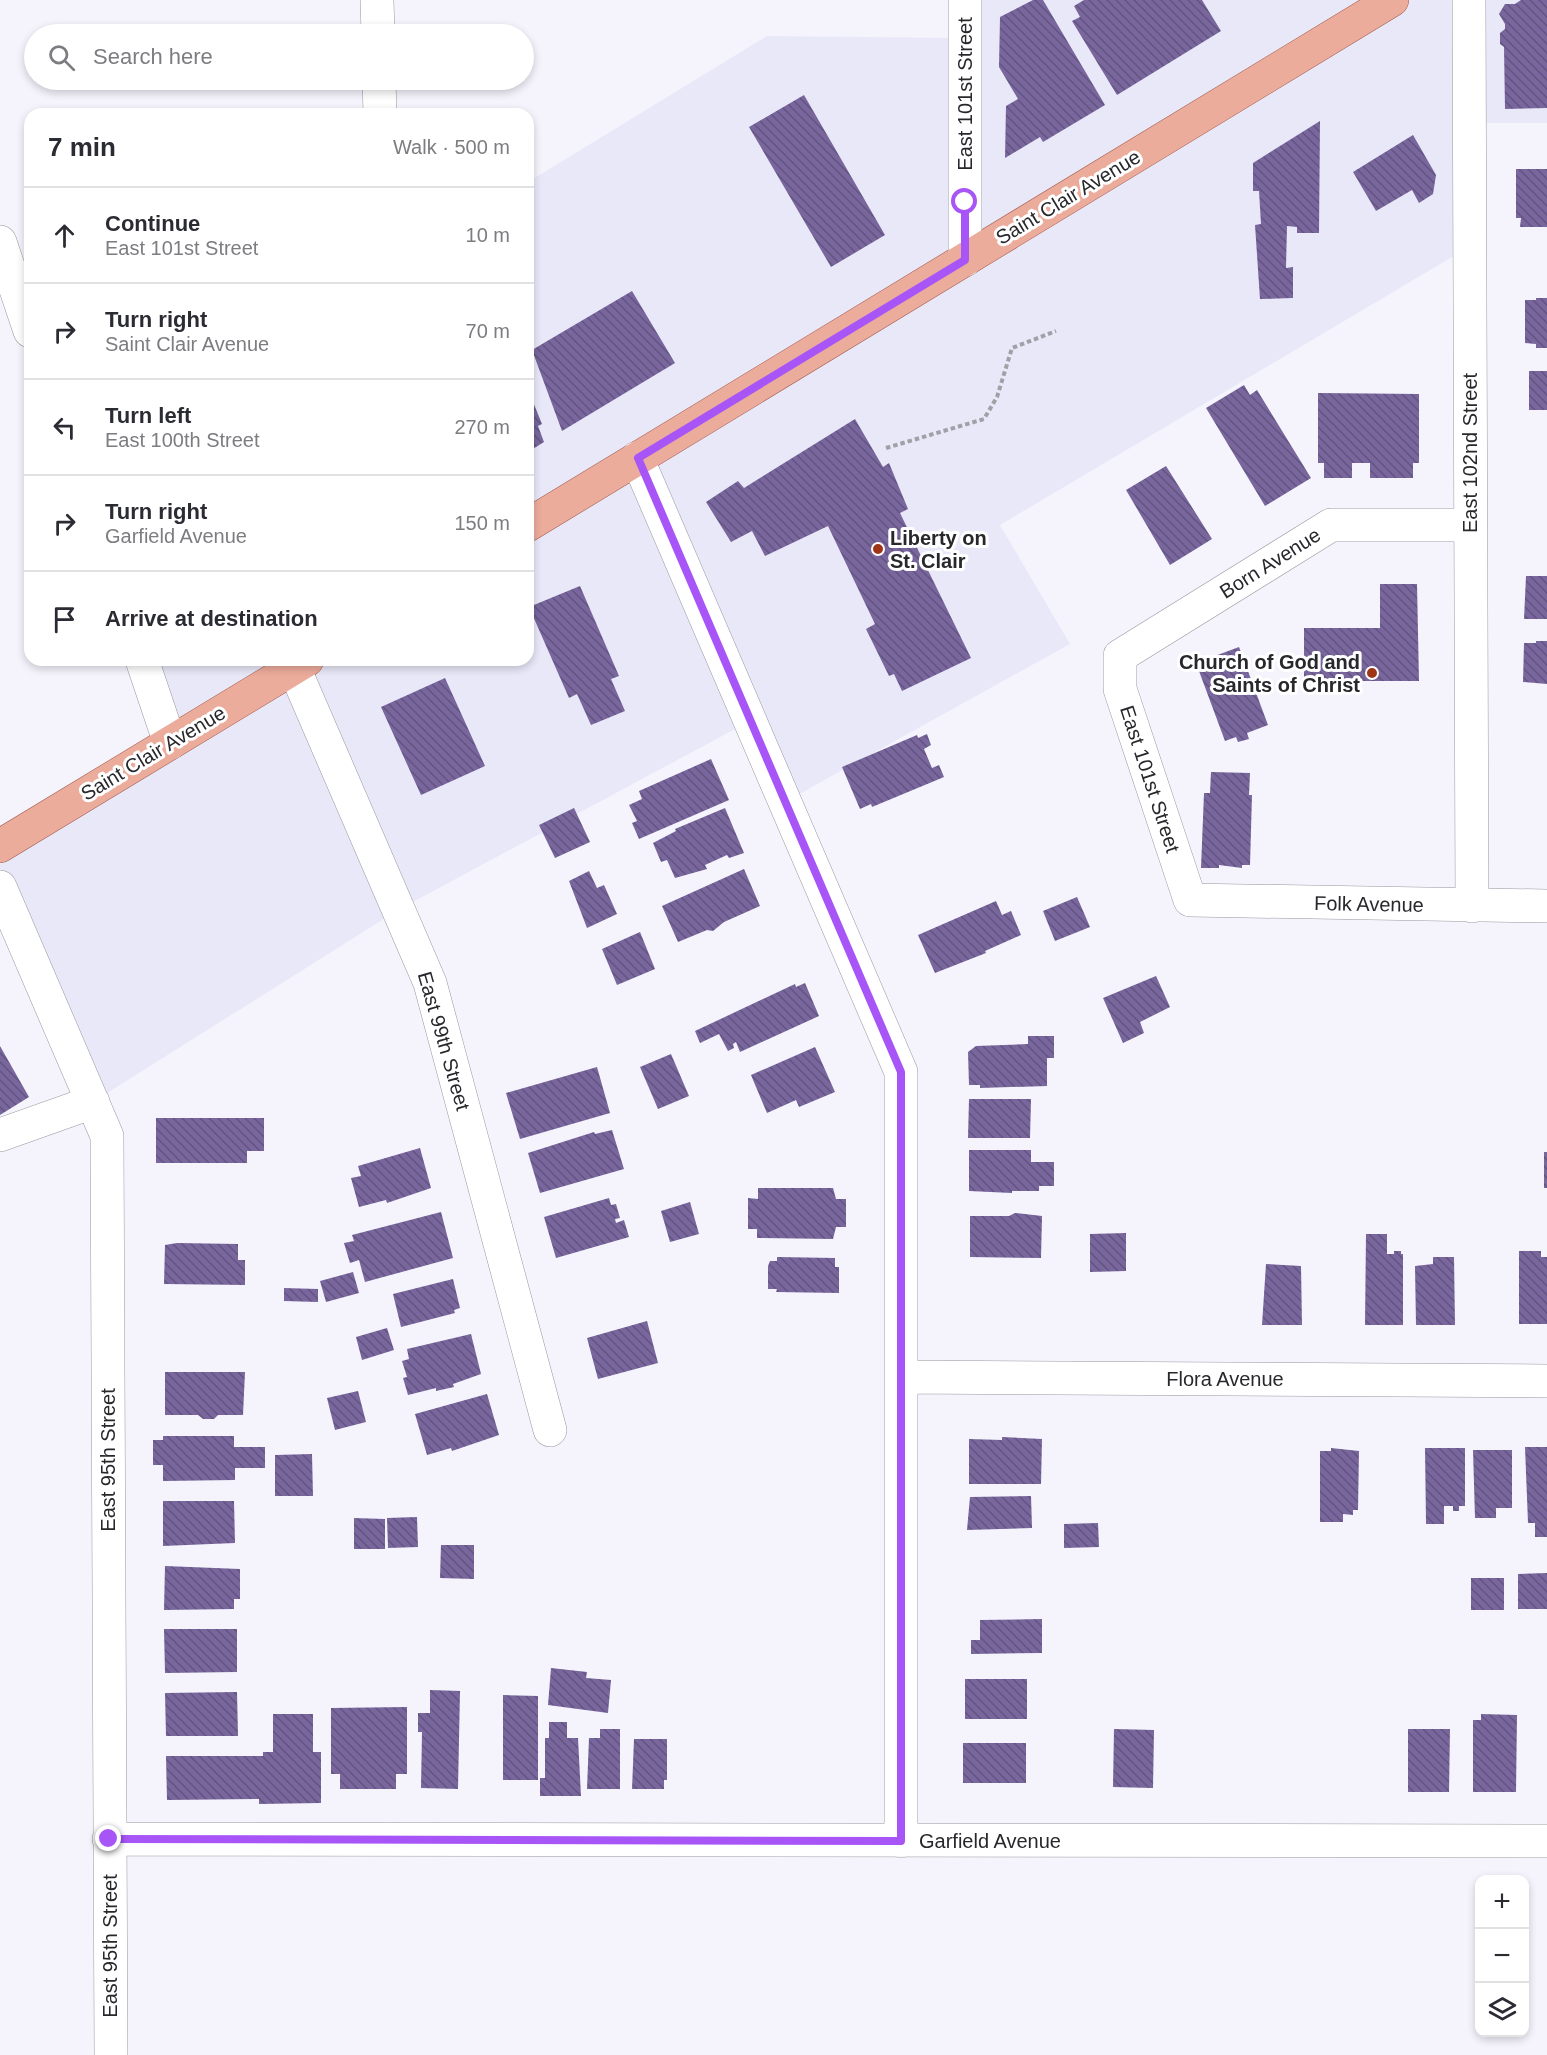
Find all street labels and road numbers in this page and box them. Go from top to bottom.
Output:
street label: East 101st Street [954,17,976,171]
street label: Saint Clair Avenue [992,145,1144,249]
street label: East 102nd Street [1459,373,1481,533]
street label: Born Avenue [1216,523,1324,603]
street label: Saint Clair Avenue [77,701,229,805]
street label: East 101st Street [1116,703,1184,856]
street label: Folk Avenue [1314,892,1424,916]
street label: East 99th Street [414,969,474,1113]
street label: Flora Avenue [1166,1368,1284,1390]
street label: East 95th Street [97,1388,119,1532]
street label: Garfield Avenue [919,1830,1061,1852]
street label: East 95th Street [99,1874,121,2018]

